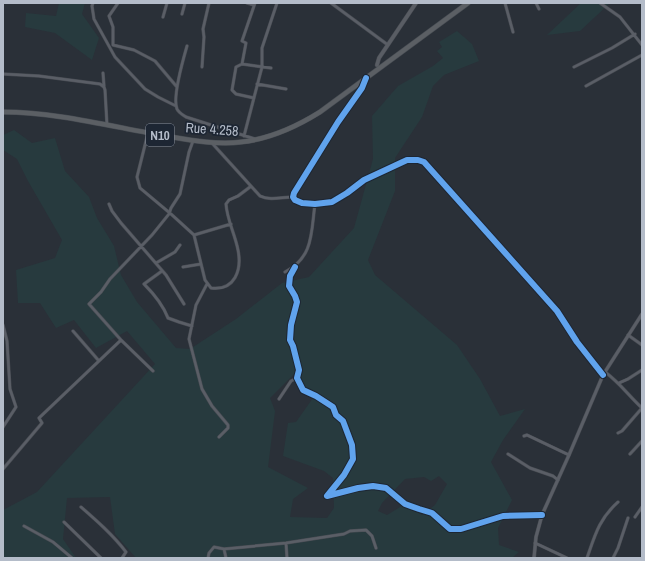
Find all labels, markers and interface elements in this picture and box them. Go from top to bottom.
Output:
street label: Rue 4.258 [185,118,239,140]
road number: N10 [146,124,174,146]

